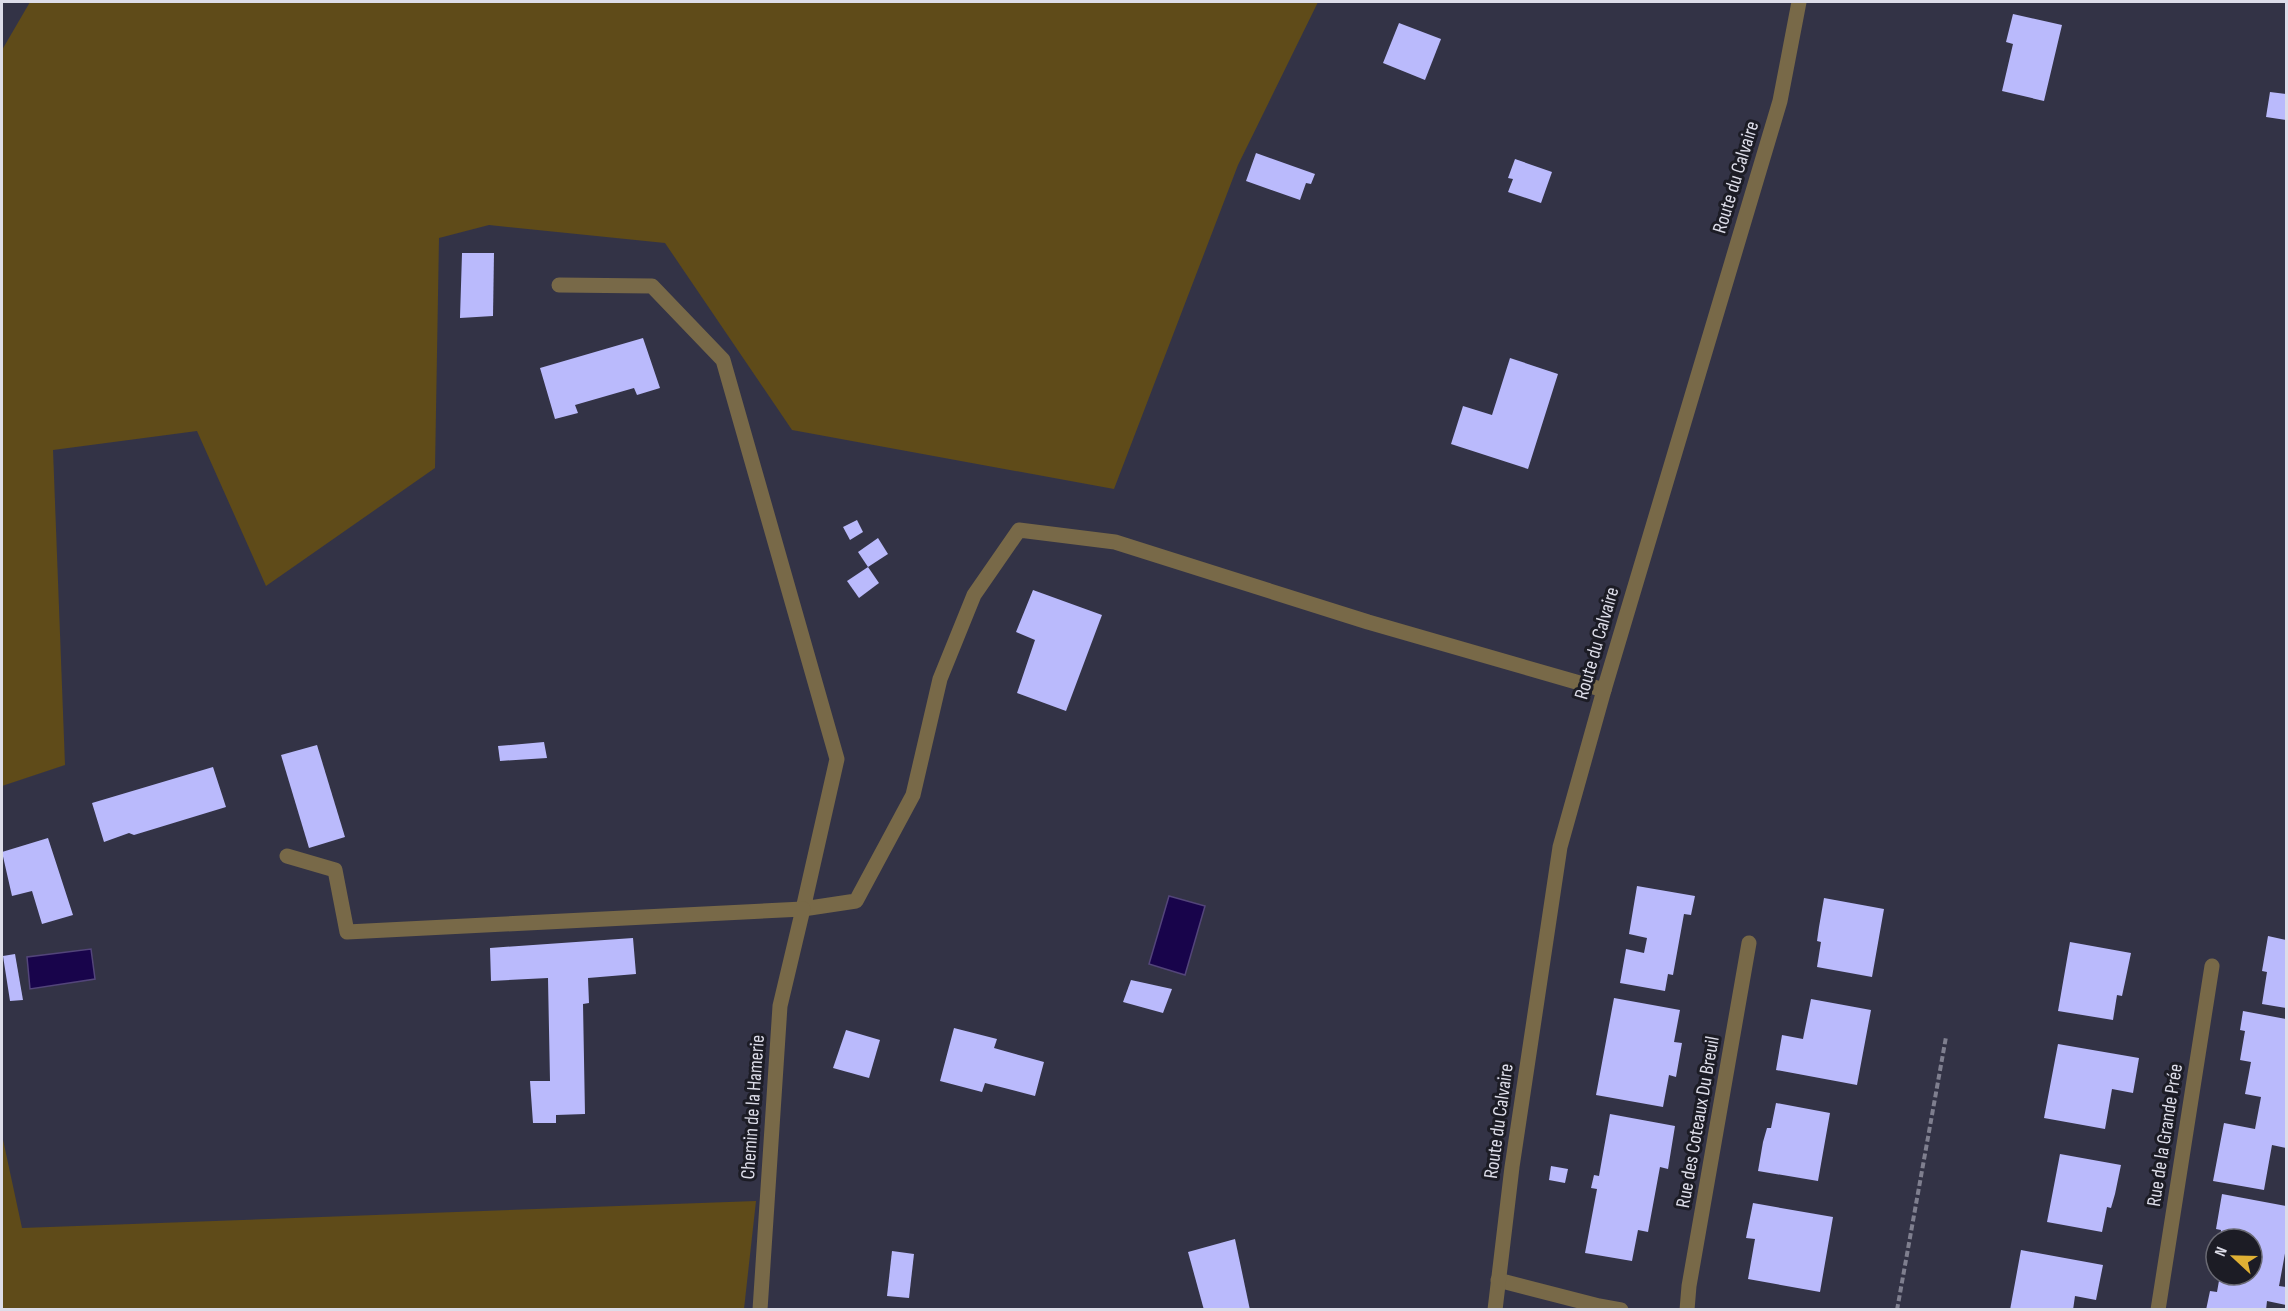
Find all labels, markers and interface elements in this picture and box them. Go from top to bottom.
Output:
street label: Route du Calvaire [1708,118,1764,236]
street label: Route du Calvaire [1569,584,1624,702]
street label: Chemin de la Hamerie [736,1034,770,1180]
street label: Rue des Coteaux Du Breuil [1671,1035,1725,1210]
street label: Route du Calvaire [1479,1062,1519,1180]
street label: Rue de la Grande Prée [2142,1062,2188,1208]
north arrow [2204,1227,2264,1287]
text: N [2211,1244,2232,1259]

